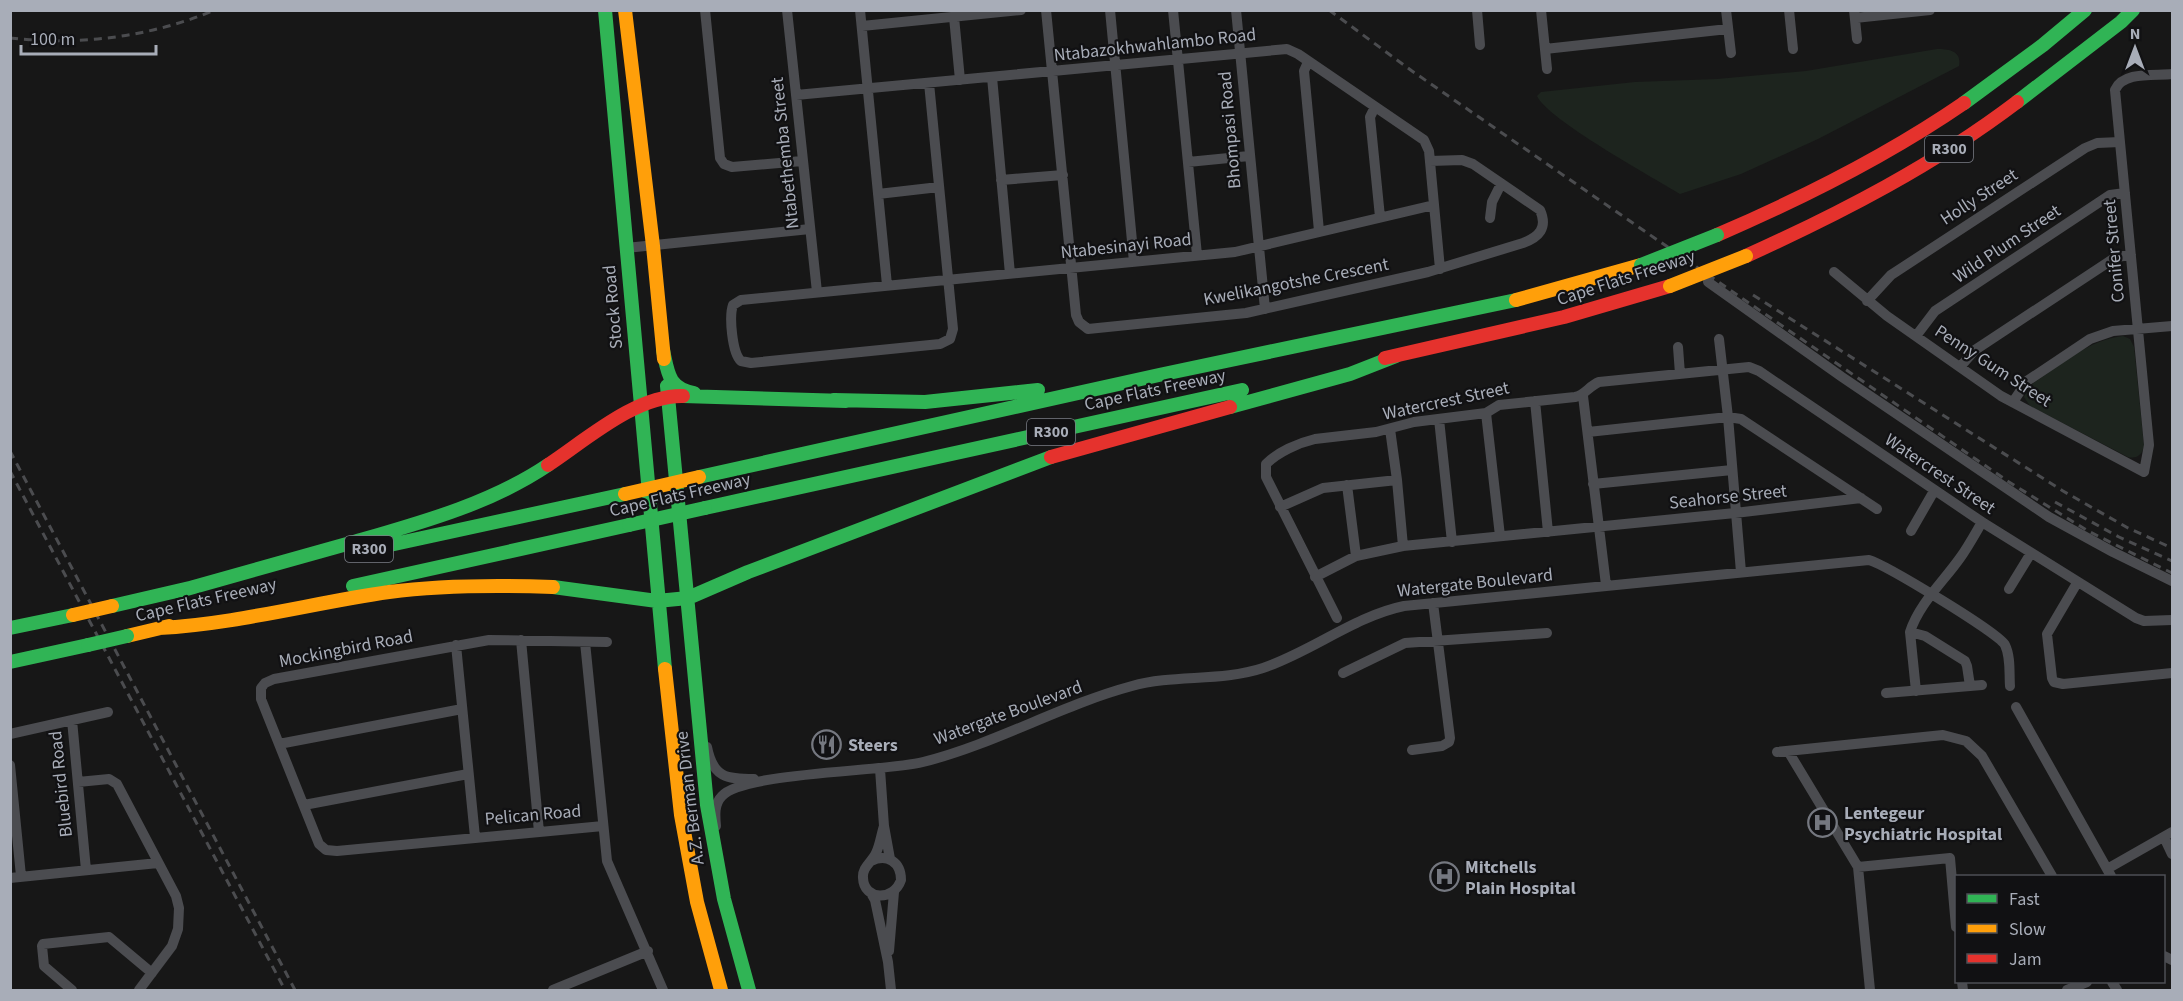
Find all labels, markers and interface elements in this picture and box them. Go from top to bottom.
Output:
scale bar [21,18,156,56]
north arrow [2105,18,2165,78]
street label: Ntabazokhwahlambo Road [1053,22,1257,68]
text: N [2130,23,2140,45]
text: 100 m [30,27,75,52]
street label: Bhompasi Road [1212,70,1248,190]
street label: Ntabethemba Street [765,76,805,230]
road number: R300 [1925,136,1973,162]
street label: Holly Street [1935,163,2023,231]
street label: Conifer Street [2097,198,2131,304]
street label: Wild Plum Street [1948,199,2066,289]
street label: Ntabesinayi Road [1059,227,1193,265]
street label: Cape Flats Freeway [1554,244,1699,312]
street label: Kwelikangotshe Crescent [1201,252,1391,312]
street label: Stock Road [597,264,629,350]
street label: Penny Gum Street [1930,319,2056,413]
street label: Cape Flats Freeway [1082,363,1229,417]
street label: Watercrest Street [1380,375,1512,427]
road number: R300 [1027,419,1075,445]
street label: Watercrest Street [1880,428,2000,520]
street label: Cape Flats Freeway [607,466,754,523]
street label: Seahorse Street [1668,478,1788,516]
road number: R300 [345,536,393,562]
street label: Watergate Boulevard [1396,562,1554,604]
street label: Cape Flats Freeway [133,571,280,628]
street label: Mockingbird Road [277,624,415,674]
street label: Watergate Boulevard [930,675,1086,751]
restaurant icon: Steers [811,729,843,761]
street label: Bluebird Road [43,730,79,838]
street label: A.Z. Berman Drive [669,730,711,866]
place label: Steers [848,733,898,758]
street label: Pelican Road [484,798,582,832]
place label: Lentegeur Psychiatric Hospital [1844,801,2002,847]
hospital icon: Lentegeur Psychiatric Hospital [1807,807,1839,839]
place label: Mitchells Plain Hospital [1465,855,1576,901]
hospital icon: Mitchells Plain Hospital [1428,861,1460,893]
legend [1955,875,2165,983]
text: Fast [2009,887,2040,912]
text: Slow [2009,917,2046,942]
text: Jam [2009,947,2042,972]

